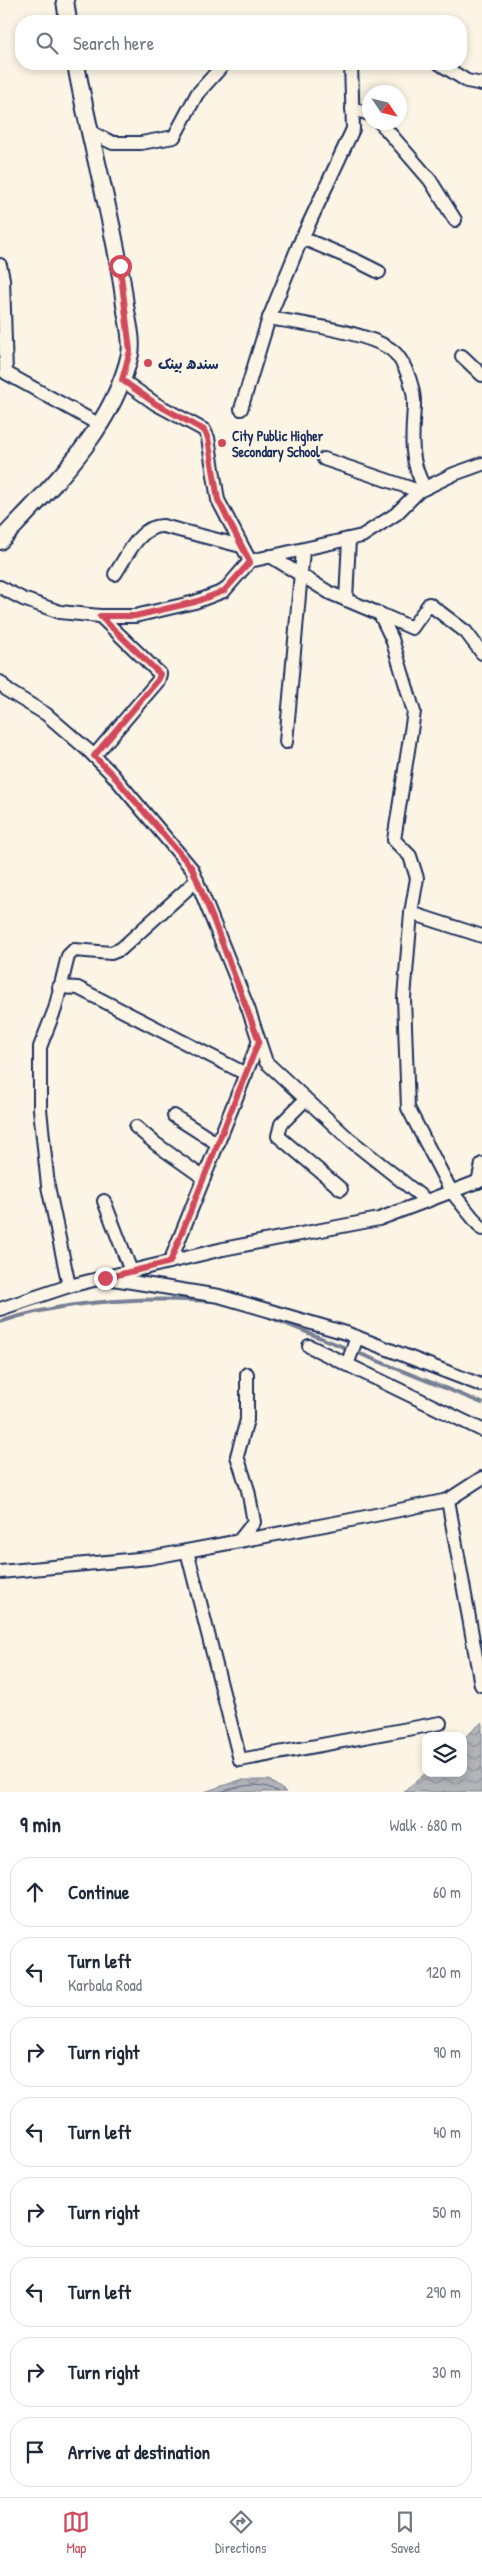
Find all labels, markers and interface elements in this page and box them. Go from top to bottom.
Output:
search box [15,15,467,70]
icon: search [33,29,61,57]
text: Search here [73,30,154,56]
north arrow [362,85,407,130]
route start [109,255,132,278]
place label: سندھ بینک [158,354,219,373]
marker: سندھ بینک [142,357,154,369]
place label: City Public Higher Secondary School [232,426,324,463]
marker: City Public Higher Secondary School [216,437,228,449]
route end [94,1267,117,1290]
map controls [422,1732,467,1777]
button: layers [422,1732,467,1777]
text: 9 min [20,1810,61,1839]
text: Walk · 680 m [389,1814,462,1836]
icon: ahead [21,1878,49,1906]
text: Continue [68,1879,129,1905]
text: 60 m [433,1881,461,1903]
text: Turn left [68,1948,131,1974]
icon: left [21,1958,49,1986]
text: 120 m [426,1961,461,1983]
text: Karbala Road [68,1974,142,1996]
icon: right [21,2038,49,2066]
text: Turn right [68,2039,139,2065]
text: 90 m [433,2041,461,2063]
icon: left [21,2118,49,2146]
text: Turn left [68,2119,131,2145]
text: 40 m [433,2121,461,2143]
icon: right [21,2198,49,2226]
text: Turn right [68,2199,139,2225]
text: 50 m [433,2201,461,2223]
icon: left [21,2278,49,2306]
text: Turn left [68,2279,131,2305]
text: 290 m [426,2281,461,2303]
icon: right [21,2358,49,2386]
text: Turn right [68,2359,139,2385]
text: 30 m [432,2361,461,2383]
icon: arrive [21,2438,49,2466]
text: Arrive at destination [68,2439,210,2465]
tab: Map [62,2508,90,2557]
tab: Directions [215,2508,266,2557]
tab: Saved [391,2508,420,2557]

